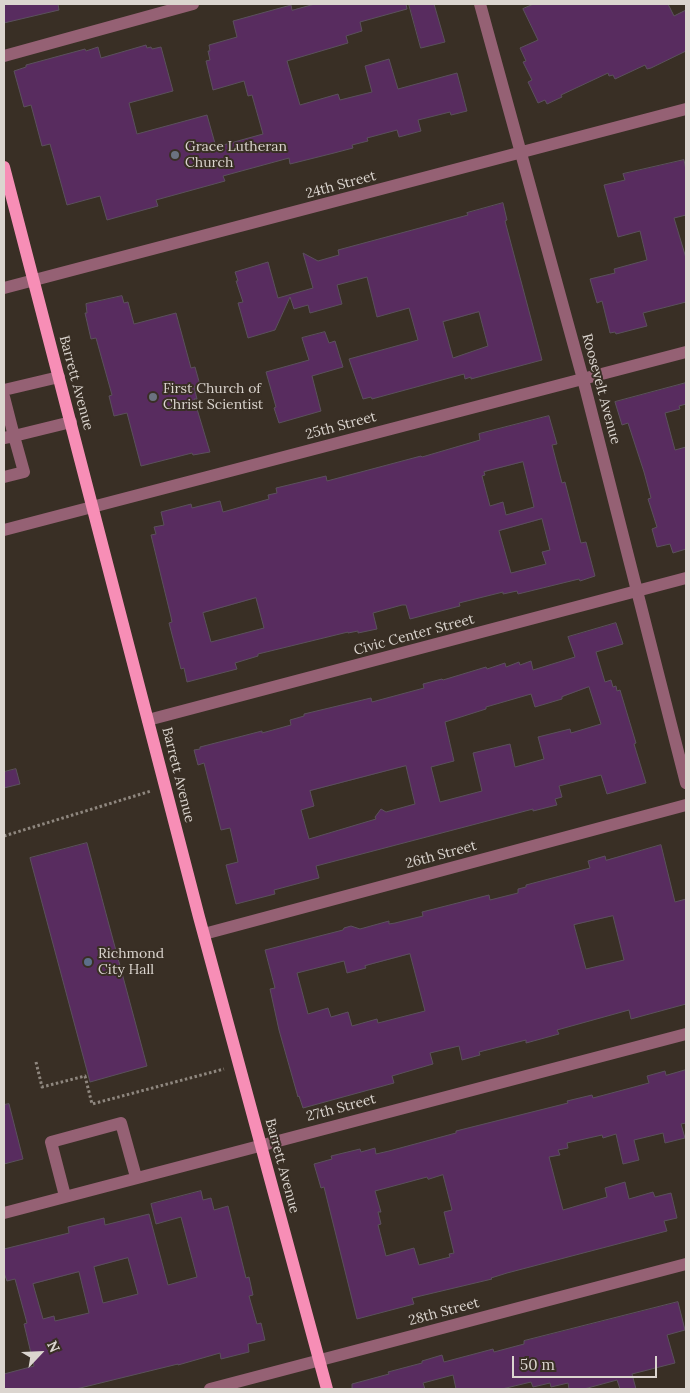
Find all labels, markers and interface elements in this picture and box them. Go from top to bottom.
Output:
place label: Grace Lutheran Church [185,139,287,172]
marker: Grace Lutheran Church [169,149,181,161]
street label: 24th Street [304,168,378,202]
street label: Roosevelt Avenue [578,332,624,446]
street label: Barrett Avenue [55,334,97,432]
place label: First Church of Christ Scientist [163,381,263,414]
marker: First Church of Christ Scientist [147,391,159,403]
street label: 25th Street [304,409,378,443]
street label: Civic Center Street [352,611,476,659]
street label: Barrett Avenue [158,726,198,824]
street label: 26th Street [404,837,478,873]
place label: Richmond City Hall [98,946,164,979]
marker: Richmond City Hall [82,956,94,968]
street label: 27th Street [304,1091,378,1125]
street label: Barrett Avenue [261,1117,303,1215]
street label: 28th Street [407,1294,481,1330]
north arrow [15,1328,65,1378]
text: N [43,1338,64,1355]
scale bar [515,1346,660,1378]
text: 50 m [520,1355,555,1374]

